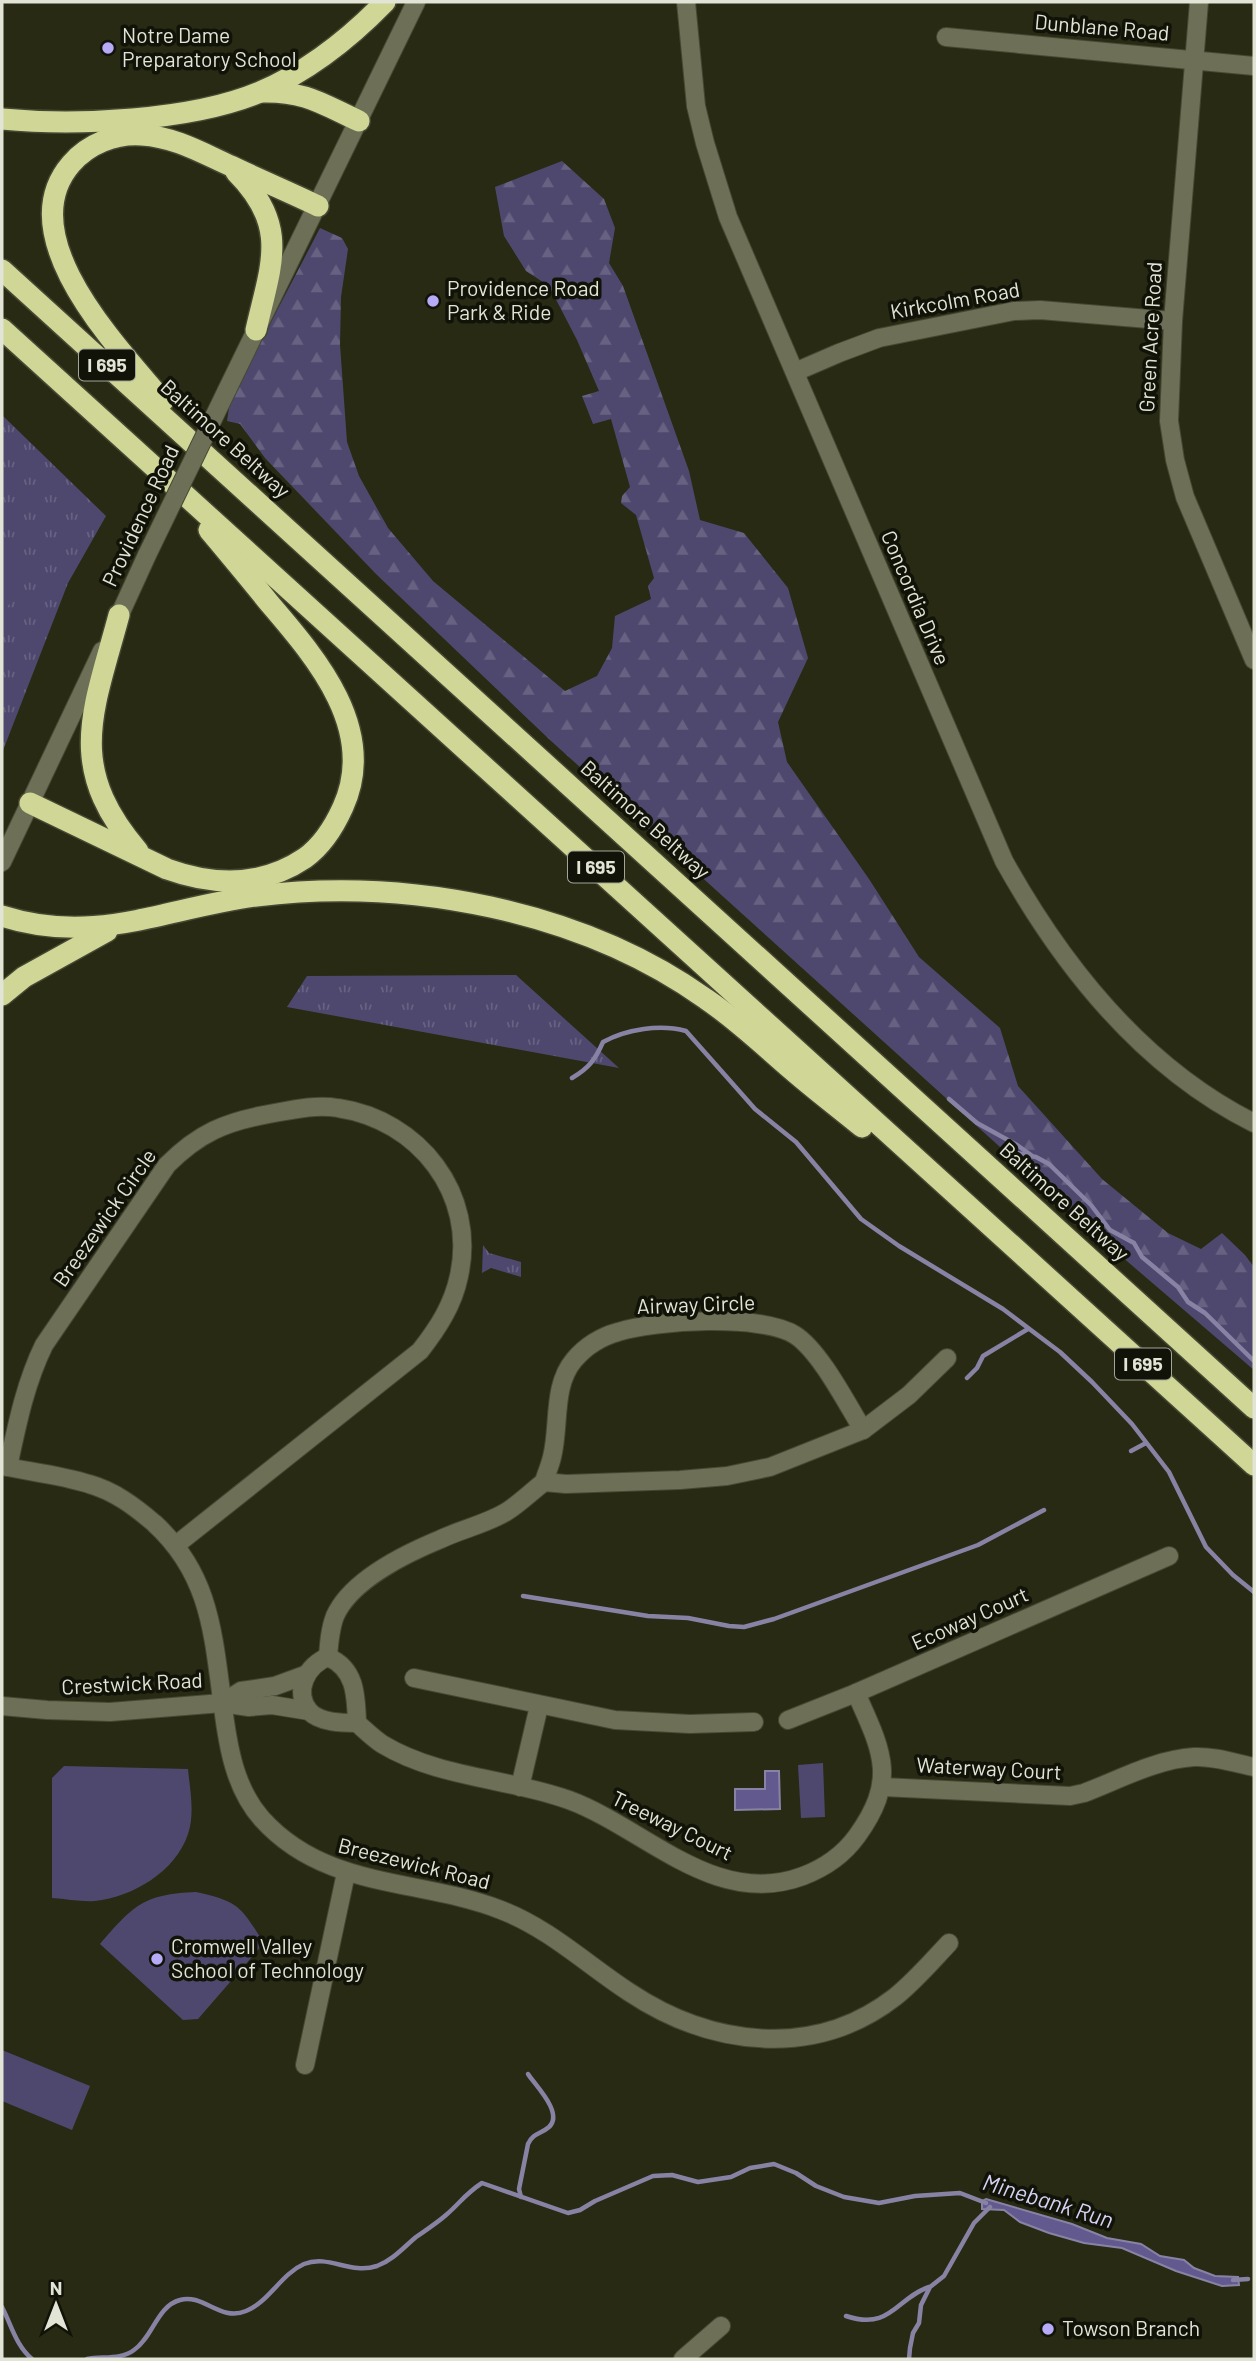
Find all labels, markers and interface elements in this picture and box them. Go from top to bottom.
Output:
street label: Dunblane Road [1034,8,1171,45]
place label: Notre Dame Preparatory School [122,22,297,71]
marker: Notre Dame Preparatory School [100,40,116,56]
street label: Green Acre Road [1133,261,1166,413]
place label: Providence Road Park & Ride [447,275,600,324]
street label: Kirkcolm Road [888,276,1021,323]
marker: Providence Road Park & Ride [425,293,441,309]
road number: I 695 [79,350,135,380]
street label: Baltimore Beltway [156,373,296,503]
street label: Providence Road [96,441,183,590]
street label: Concordia Drive [877,526,956,668]
street label: Baltimore Beltway [576,754,716,884]
road number: I 695 [568,852,624,882]
street label: Baltimore Beltway [995,1136,1135,1266]
street label: Breezewick Circle [47,1144,160,1291]
street label: Airway Circle [636,1289,756,1318]
road number: I 695 [1115,1348,1171,1380]
street label: Ecoway Court [907,1581,1032,1654]
street label: Crestwick Road [61,1666,203,1699]
street label: Waterway Court [916,1751,1062,1784]
street label: Treeway Court [608,1785,737,1865]
street label: Breezewick Road [336,1832,493,1894]
place label: Cromwell Valley School of Technology [171,1933,364,1982]
marker: Cromwell Valley School of Technology [149,1951,165,1967]
water label: Minebank Run [980,2167,1117,2233]
north arrow [21,2270,91,2340]
text: N [50,2276,62,2299]
place label: Towson Branch [1062,2315,1200,2340]
marker: Towson Branch [1040,2321,1056,2337]

